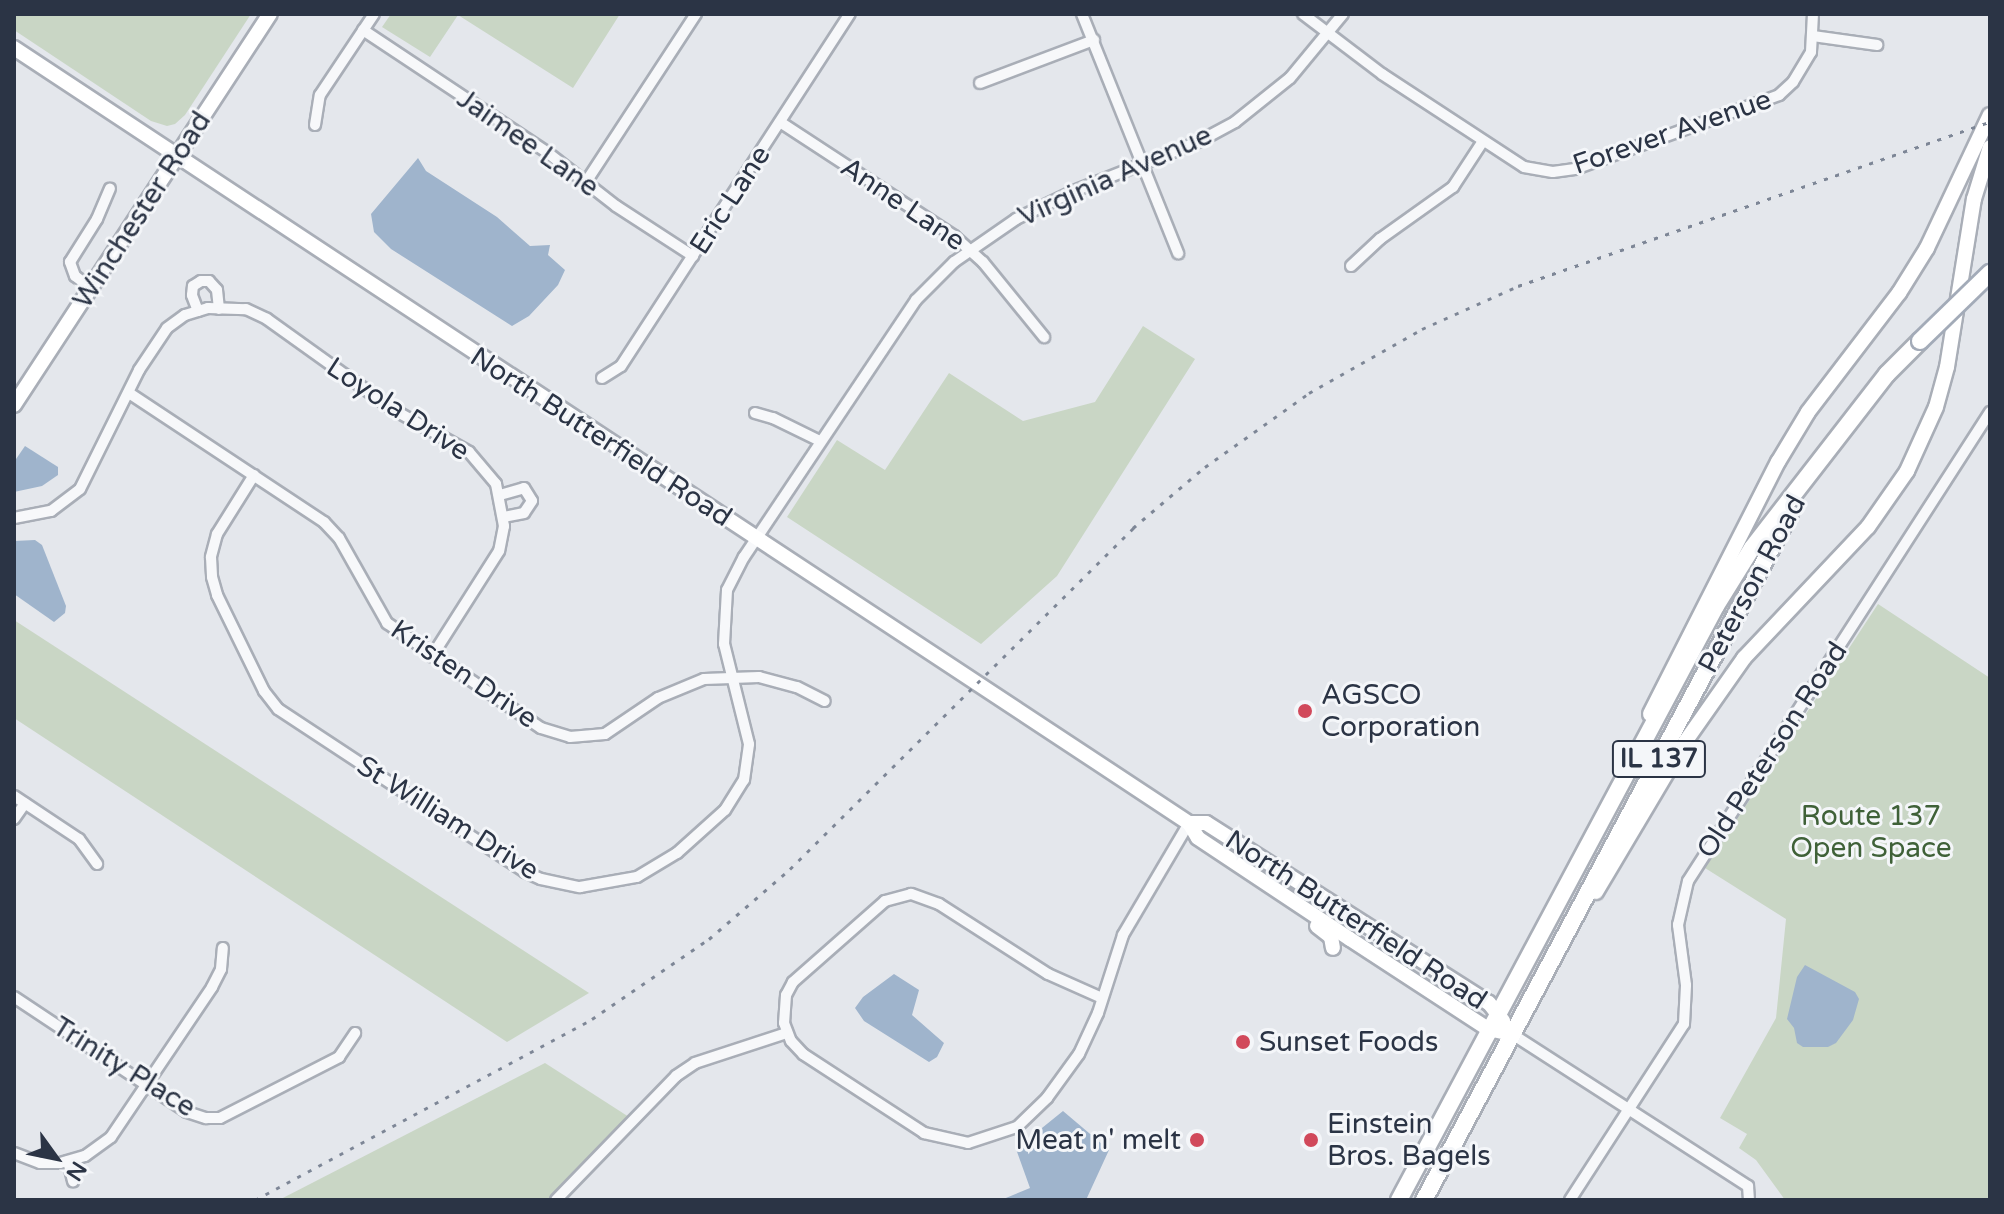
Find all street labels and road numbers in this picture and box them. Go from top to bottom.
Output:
street label: Jaimee Lane [451,82,605,204]
street label: Forever Avenue [1568,82,1776,182]
street label: Winchester Road [66,105,218,315]
street label: Virginia Avenue [1013,118,1217,234]
street label: Eric Lane [683,140,777,260]
street label: Anne Lane [834,150,972,258]
street label: North Butterfield Road [464,340,738,534]
street label: Loyola Drive [320,350,476,468]
street label: Peterson Road [1691,489,1813,679]
street label: Kristen Drive [384,613,544,735]
street label: Old Peterson Road [1690,636,1854,864]
road number: IL 137 [1611,737,1707,781]
street label: St William Drive [351,749,545,887]
street label: North Butterfield Road [1219,823,1493,1017]
street label: Trinity Place [46,1010,202,1124]

